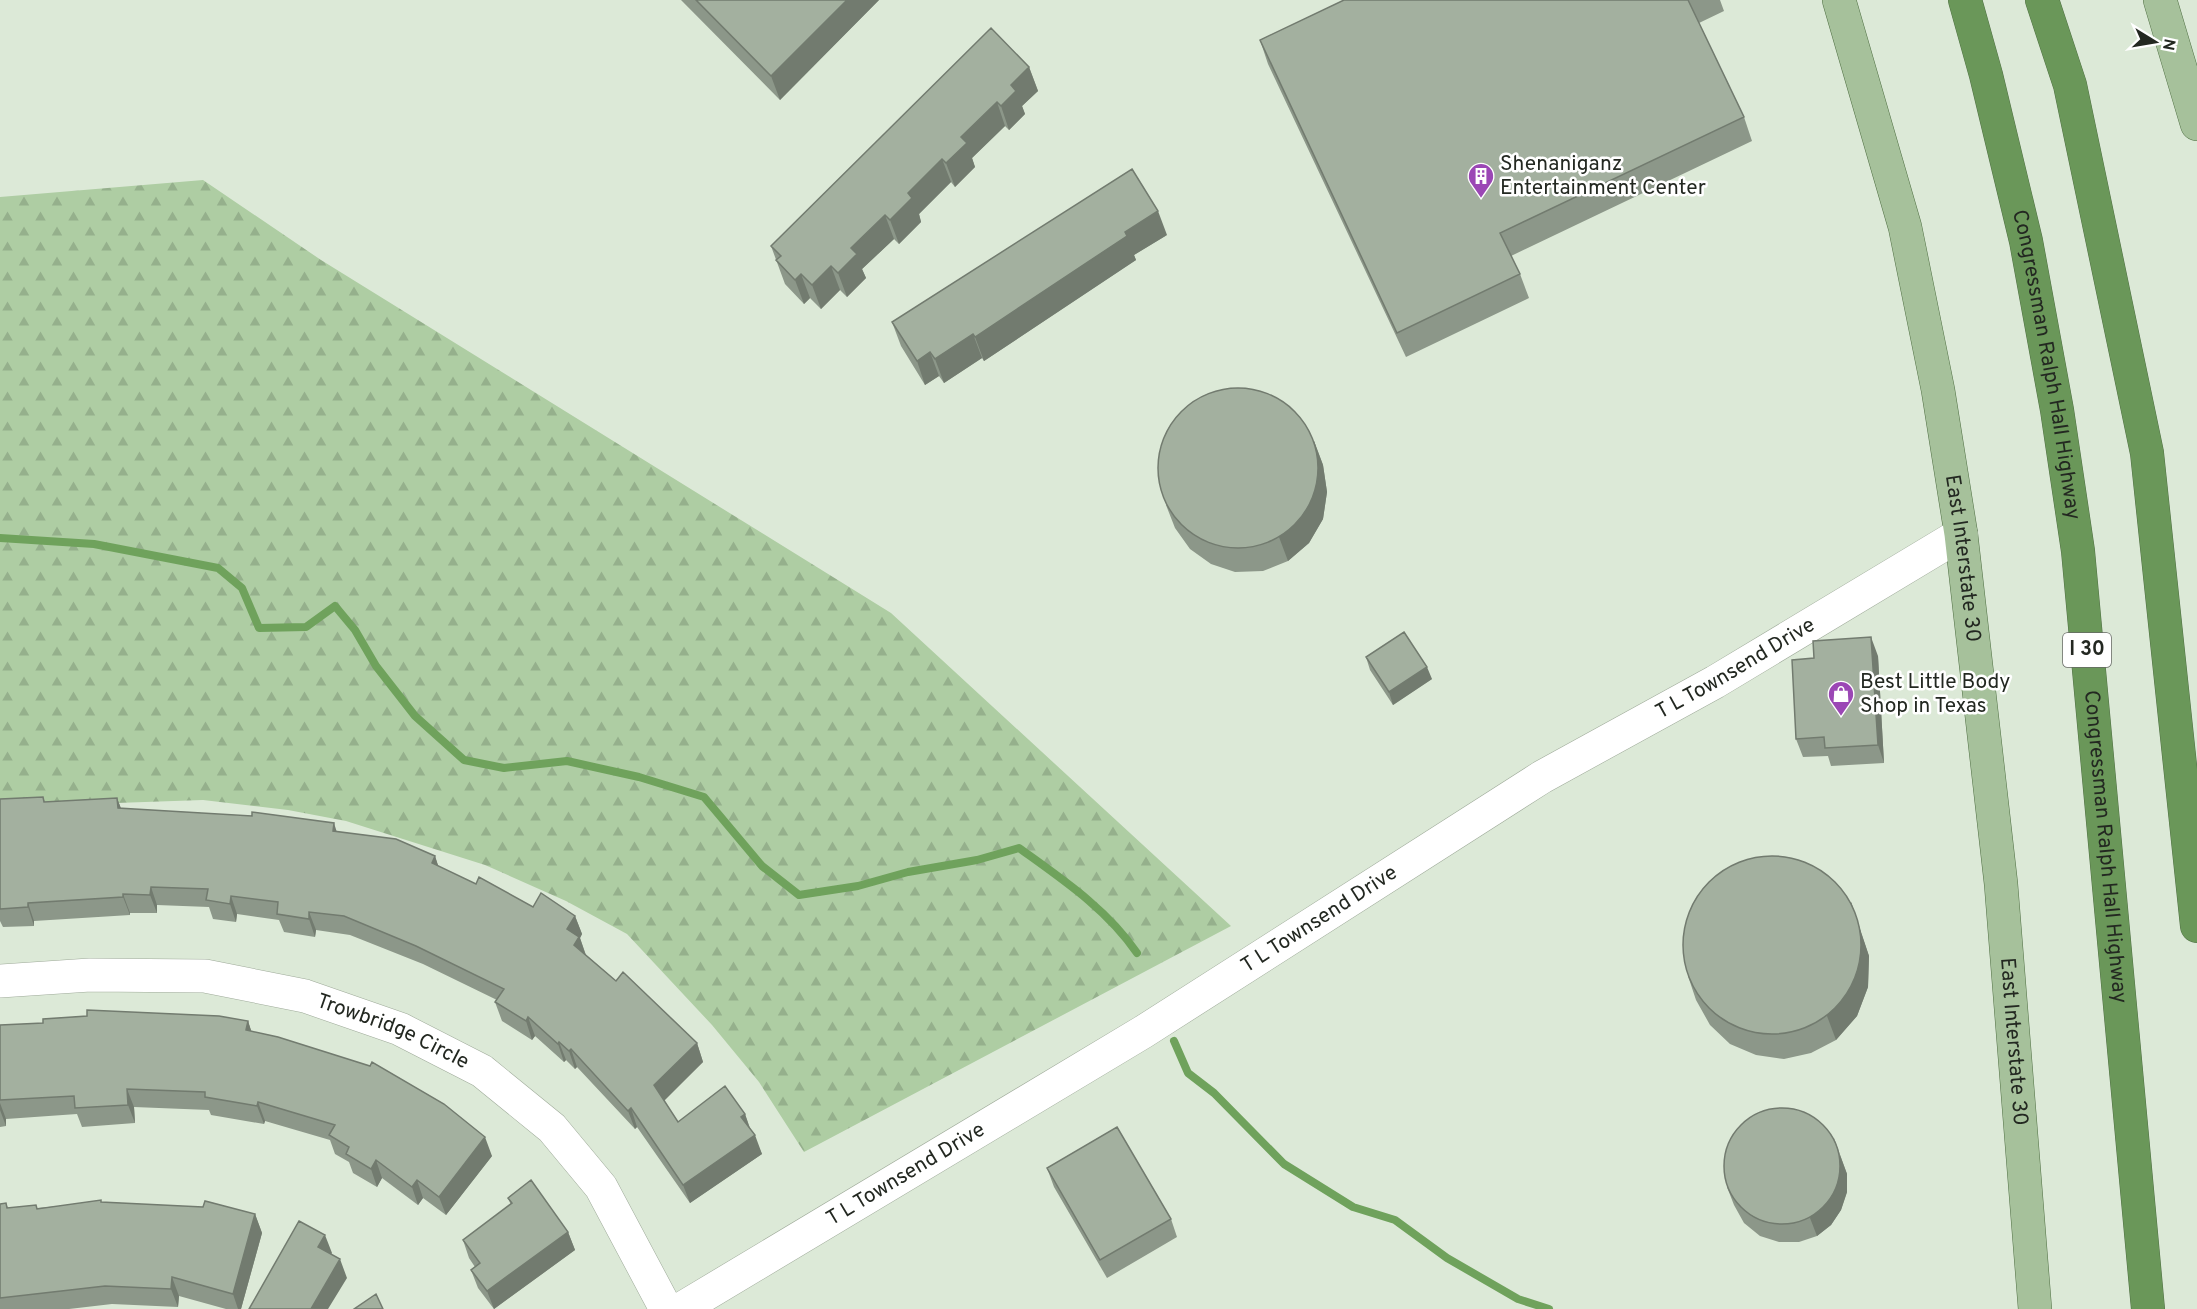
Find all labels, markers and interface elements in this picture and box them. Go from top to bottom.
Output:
north arrow [2125,12,2185,72]
text: N [2157,37,2179,52]
place label: Shenaniganz Entertainment Center [1500,151,1706,202]
building icon: Shenaniganz Entertainment Center [1466,161,1496,199]
street label: Congressman Ralph Hall Highway [2005,207,2087,522]
street label: East Interstate 30 [1938,473,1987,644]
street label: T L Townsend Drive [1651,611,1820,725]
road number: I 30 [2063,633,2111,667]
place label: Best Little Body Shop in Texas [1860,669,2010,720]
shop icon: Best Little Body Shop in Texas [1826,679,1856,717]
street label: Congressman Ralph Hall Highway [2077,689,2133,1005]
street label: T L Townsend Drive [1236,859,1403,979]
street label: East Interstate 30 [1993,957,2034,1127]
street label: Trowbridge Circle [313,988,474,1076]
street label: T L Townsend Drive [821,1116,990,1232]

